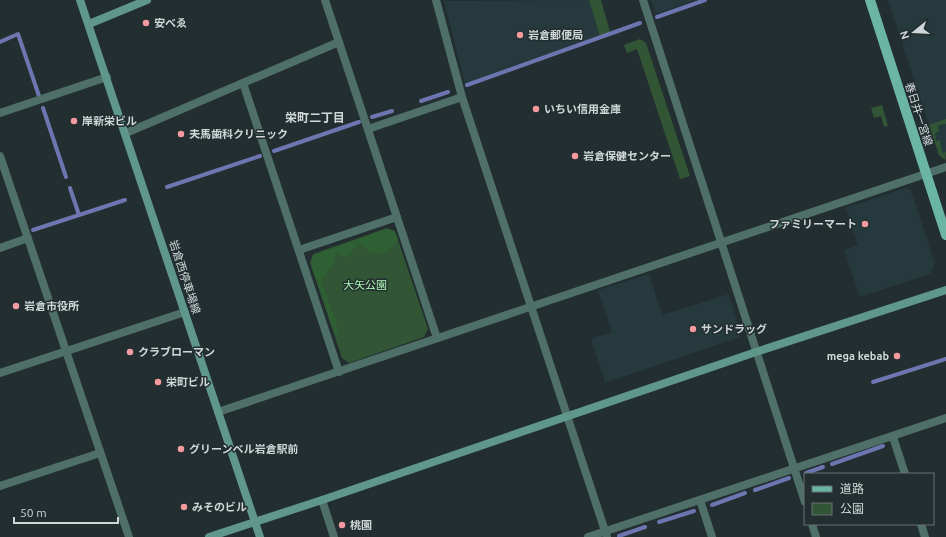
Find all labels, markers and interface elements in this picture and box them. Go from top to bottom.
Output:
north arrow [894,12,934,52]
place label: 安べゑ [154,17,187,29]
marker: 安べゑ [141,18,151,28]
place label: 岩倉郵便局 [528,29,583,41]
text: N [898,29,911,41]
marker: 岩倉郵便局 [515,30,525,40]
street label: 春日井一宮線 [903,81,935,147]
place label: いちい信用金庫 [544,103,621,115]
marker: いちい信用金庫 [531,104,541,114]
district label: 栄町二丁目 [285,111,345,124]
place label: 岸新栄ビル [82,115,137,127]
marker: 岸新栄ビル [69,116,79,126]
place label: 夫馬歯科クリニック [189,128,288,140]
marker: 夫馬歯科クリニック [176,129,186,139]
place label: 岩倉保健センター [583,150,671,162]
marker: 岩倉保健センター [570,151,580,161]
place label: ファミリーマート [769,218,857,230]
marker: ファミリーマート [860,219,870,229]
street label: 岩倉西停車場線 [167,239,203,315]
park label: 大矢公園 [343,279,387,291]
place label: 岩倉市役所 [24,300,79,312]
marker: 岩倉市役所 [11,301,21,311]
place label: サンドラッグ [701,323,767,335]
marker: サンドラッグ [688,324,698,334]
place label: クラブローマン [138,346,215,358]
marker: クラブローマン [125,347,135,357]
place label: mega kebab [827,350,889,362]
marker: mega kebab [892,351,902,361]
place label: 栄町ビル [166,376,210,388]
marker: 栄町ビル [153,377,163,387]
place label: グリーンベル岩倉駅前 [189,443,298,455]
marker: グリーンベル岩倉駅前 [176,444,186,454]
legend [804,473,934,525]
text: 道路 [840,482,864,495]
scale bar [14,499,118,525]
place label: みそのビル [192,501,247,513]
marker: みそのビル [179,502,189,512]
text: 公園 [840,502,864,515]
text: 50 m [20,506,47,519]
place label: 桃園 [350,519,372,531]
marker: 桃園 [337,520,347,530]

